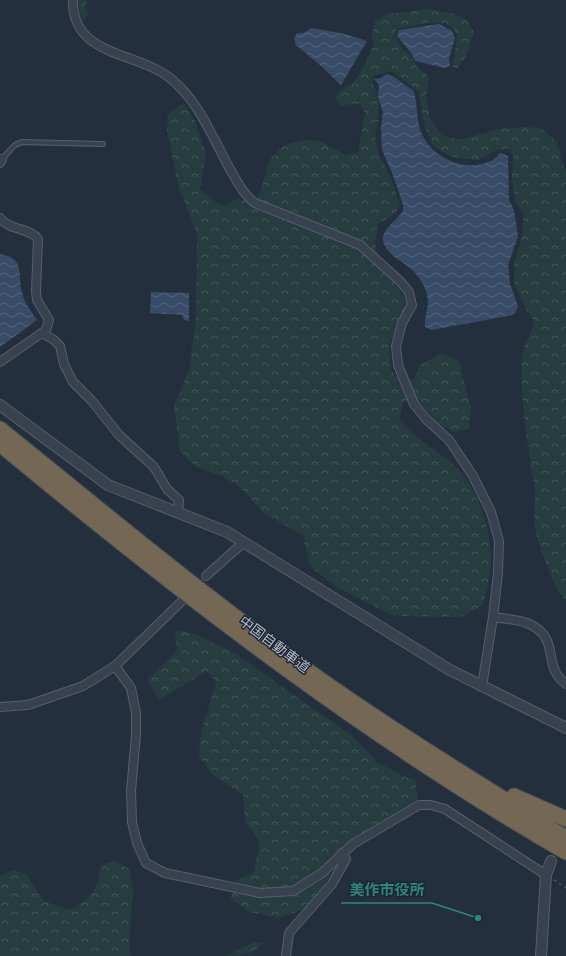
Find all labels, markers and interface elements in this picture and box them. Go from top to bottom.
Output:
street label: 中国自動車道 [234,612,314,678]
callout: 美作市役所 [341,876,432,903]
text: 美作市役所 [349,880,425,901]

